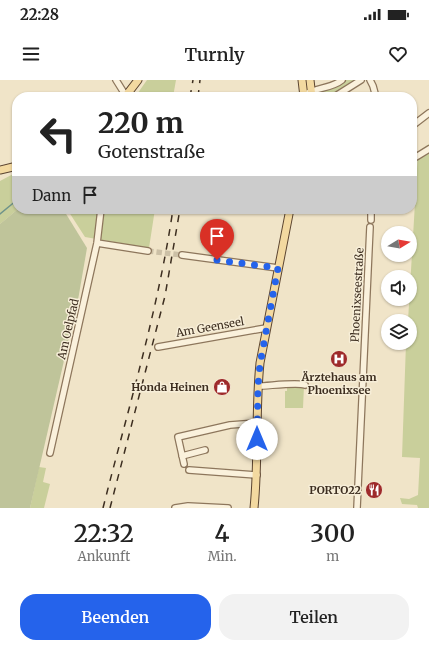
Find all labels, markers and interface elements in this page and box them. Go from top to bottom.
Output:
text: 22:28 [20,5,59,24]
icon: menu [20,43,42,65]
text: Turnly [184,43,245,66]
icon: heart [387,43,409,65]
text: 220 m [98,105,184,141]
icon: left [32,108,84,160]
text: Gotenstraße [98,140,205,163]
icon: arrive [79,184,101,206]
text: Dann [32,186,71,205]
pin [200,219,234,260]
icon: arrive [206,225,228,247]
north arrow [381,226,417,262]
map controls [381,226,417,350]
street label: Phoenixseestraße [348,247,366,343]
button: sound [381,270,417,306]
street label: Am Oelpfad [54,297,82,362]
street label: Am Geenseel [174,314,246,340]
button: layers [381,314,417,350]
hospital icon: Ärztehaus am Phoenixsee [329,349,349,369]
place label: Ärztehaus am Phoenixsee [300,370,377,397]
shop icon: Honda Heinen [212,377,232,397]
place label: Honda Heinen [131,380,210,394]
position arrow [236,418,278,460]
restaurant icon: PORTO22 [364,480,384,500]
place label: PORTO22 [309,483,362,497]
text: 22:32 [74,518,134,549]
text: 4 [215,518,230,549]
text: 300 [310,518,355,549]
text: Ankunft [77,548,130,565]
text: Min. [208,548,237,565]
text: m [326,548,339,565]
button: Beenden [20,594,211,640]
button: Teilen [219,594,409,640]

